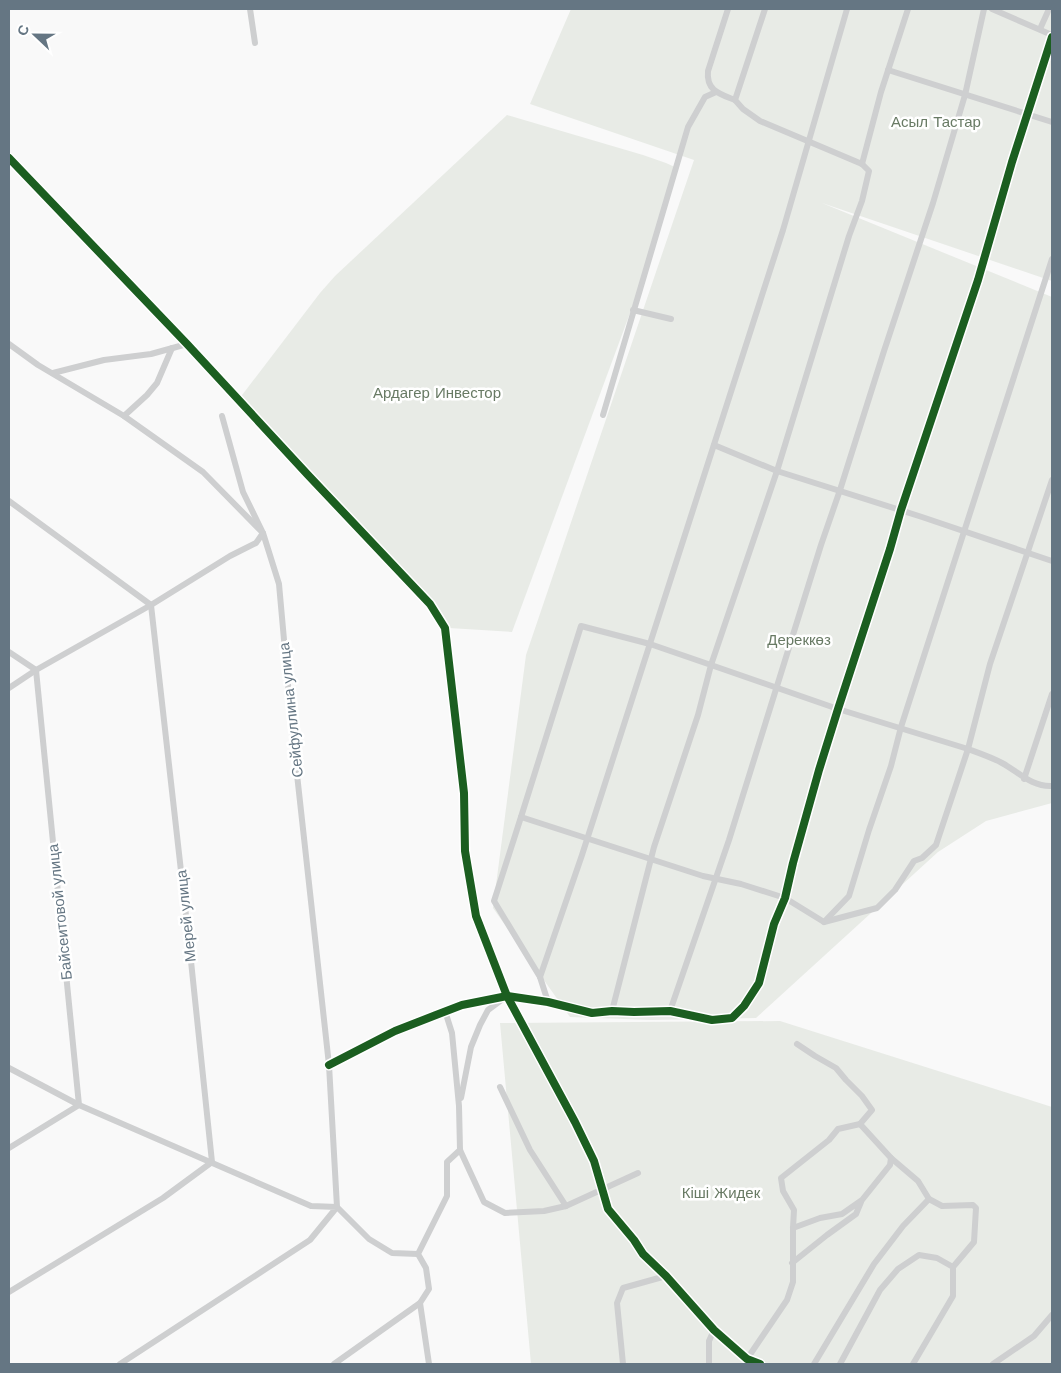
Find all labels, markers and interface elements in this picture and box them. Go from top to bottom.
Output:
north arrow [10,10,60,60]
text: С [14,22,32,38]
park label: Асыл Тастар [891,113,981,131]
park label: Ардагер Инвестор [373,384,501,402]
park label: Дереккөз [767,631,831,649]
street label: Сейфуллина улица [275,641,307,778]
street label: Байсеитовой улица [44,842,76,981]
street label: Мерей улица [172,868,200,963]
park label: Кіші Жидек [682,1184,761,1202]

